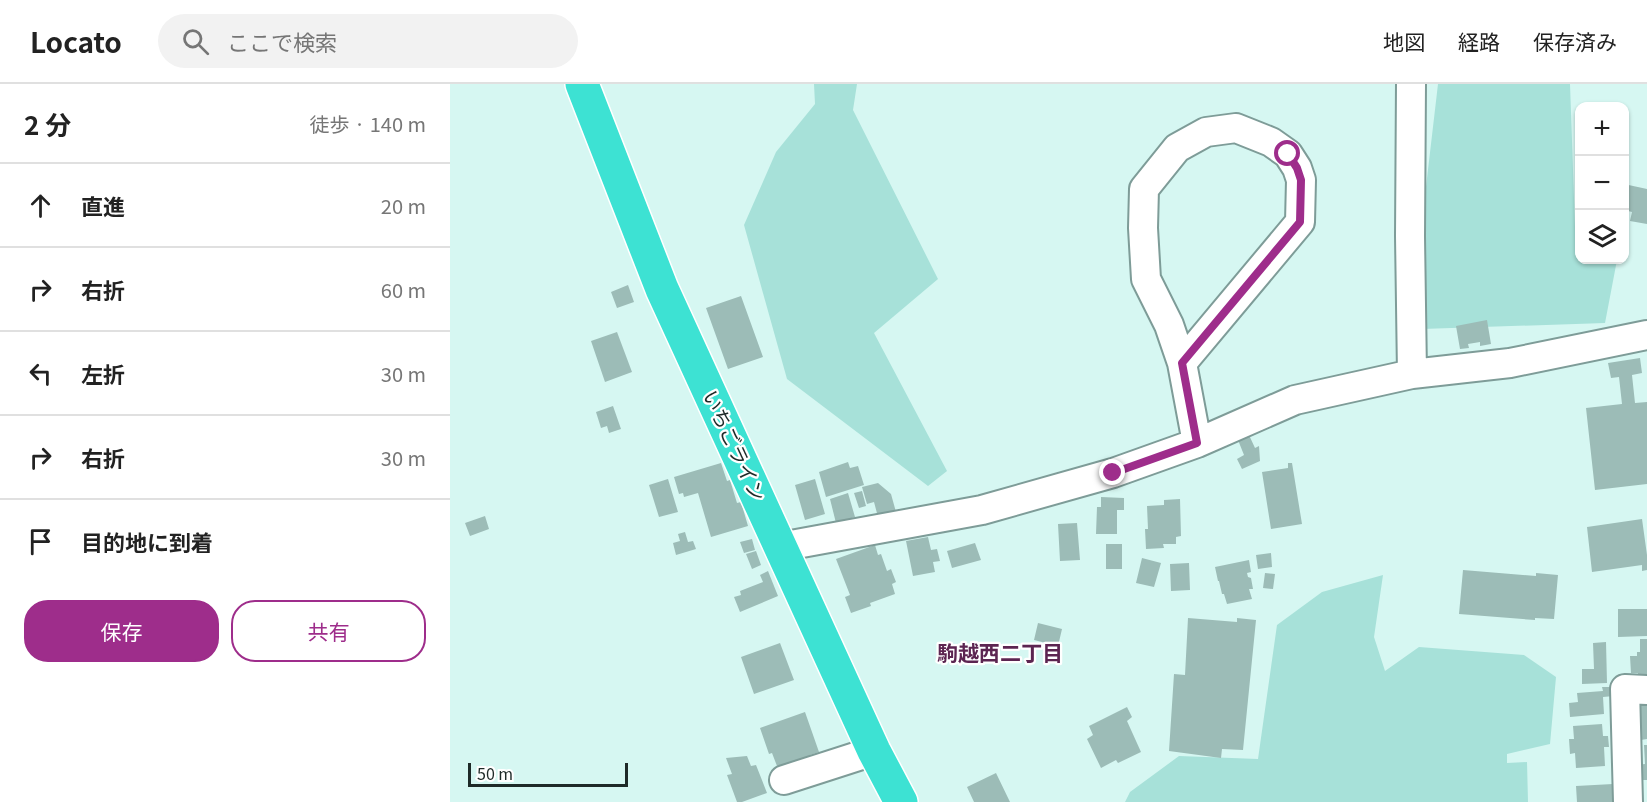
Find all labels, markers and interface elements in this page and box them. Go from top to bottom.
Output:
search box [158,14,578,68]
text: Locato [30,21,122,61]
icon: search [179,25,212,58]
text: ここで検索 [227,25,337,57]
text: 地図 [1383,26,1425,56]
text: 経路 [1458,26,1500,56]
text: 保存済み [1533,26,1617,56]
map controls [1575,102,1629,264]
button: + [1575,102,1629,156]
text: 2 分 [24,105,71,142]
text: 徒歩 · 140 m [310,109,426,138]
route start [1274,140,1300,166]
button: − [1575,156,1629,210]
icon: ahead [24,189,57,222]
text: 直進 [81,189,125,221]
text: 20 m [381,191,426,220]
button: layers [1575,210,1629,264]
icon: right [24,273,57,306]
text: 右折 [81,273,125,305]
text: 60 m [381,275,426,304]
icon: left [24,357,57,390]
text: 左折 [81,357,125,389]
text: 30 m [381,359,426,388]
street label: いちごライン [697,385,774,506]
icon: right [24,441,57,474]
text: 右折 [81,441,125,473]
text: 30 m [381,443,426,472]
route end [1099,459,1125,485]
icon: arrive [24,525,57,558]
text: 目的地に到着 [81,525,213,557]
button: 保存 [24,600,219,662]
button: 共有 [231,600,426,662]
district label: 駒越西二丁目 [937,637,1063,667]
scale bar [468,760,628,788]
text: 50 m [477,761,513,785]

